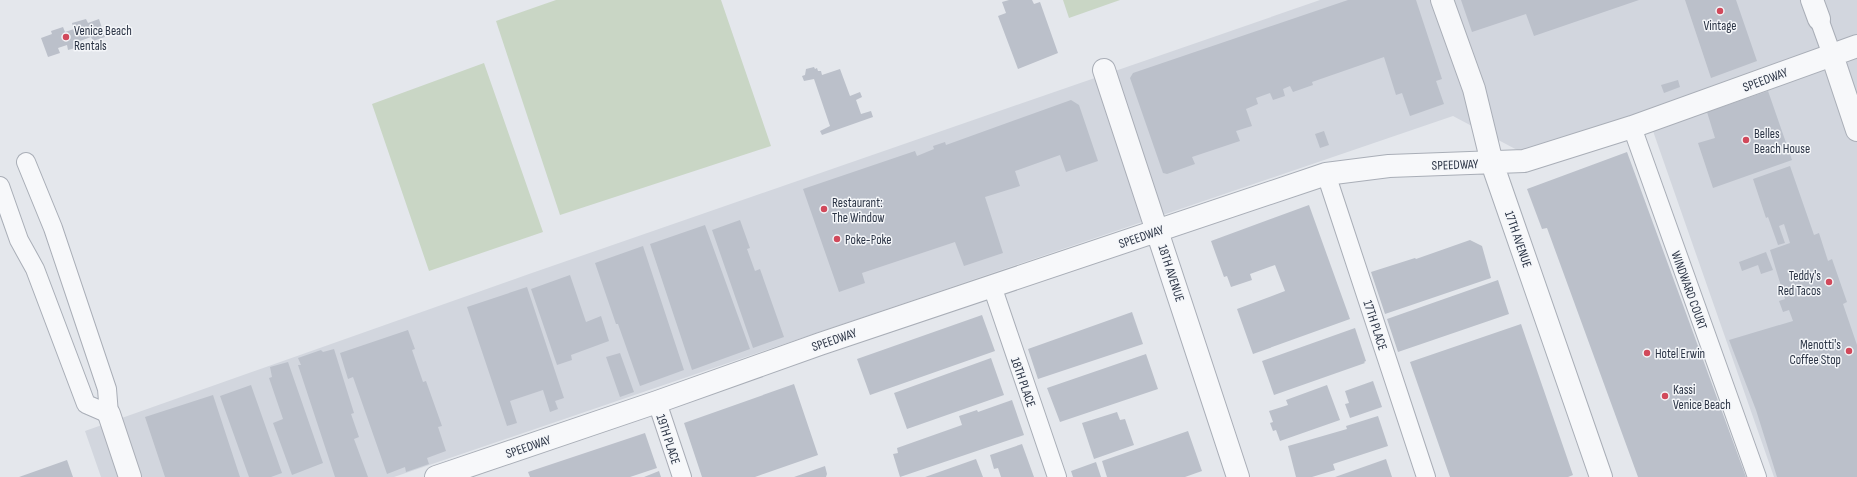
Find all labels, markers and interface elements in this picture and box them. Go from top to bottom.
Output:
marker: Vintage [1715,6,1725,16]
place label: Vintage [1703,18,1737,34]
place label: Venice Beach Rentals [74,23,132,54]
marker: Venice Beach Rentals [61,32,71,42]
street label: SPEEDWAY [1741,64,1791,95]
place label: Belles Beach House [1754,126,1810,157]
marker: Belles Beach House [1741,135,1751,145]
street label: SPEEDWAY [1431,156,1479,174]
place label: Restaurant: The Window [832,195,885,226]
marker: Restaurant: The Window [819,204,829,214]
street label: 17TH AVENUE [1501,209,1535,270]
street label: SPEEDWAY [1117,222,1167,252]
place label: Poke-Poke [845,232,892,248]
marker: Poke-Poke [832,234,842,244]
street label: 18TH AVENUE [1154,243,1188,304]
street label: WINDWARD COURT [1667,249,1711,332]
place label: Teddy's Red Tacos [1778,268,1821,299]
marker: Teddy's Red Tacos [1824,277,1834,287]
street label: 17TH PLACE [1359,298,1391,352]
street label: SPEEDWAY [810,325,860,355]
place label: Menotti's Coffee Stop [1790,337,1841,368]
place label: Hotel Erwin [1655,346,1705,362]
marker: Menotti's Coffee Stop [1844,346,1854,356]
marker: Hotel Erwin [1642,348,1652,358]
street label: 18TH PLACE [1007,355,1039,409]
place label: Kassi Venice Beach [1673,382,1731,413]
marker: Kassi Venice Beach [1660,391,1670,401]
street label: 19TH PLACE [652,412,684,466]
street label: SPEEDWAY [504,432,554,462]

